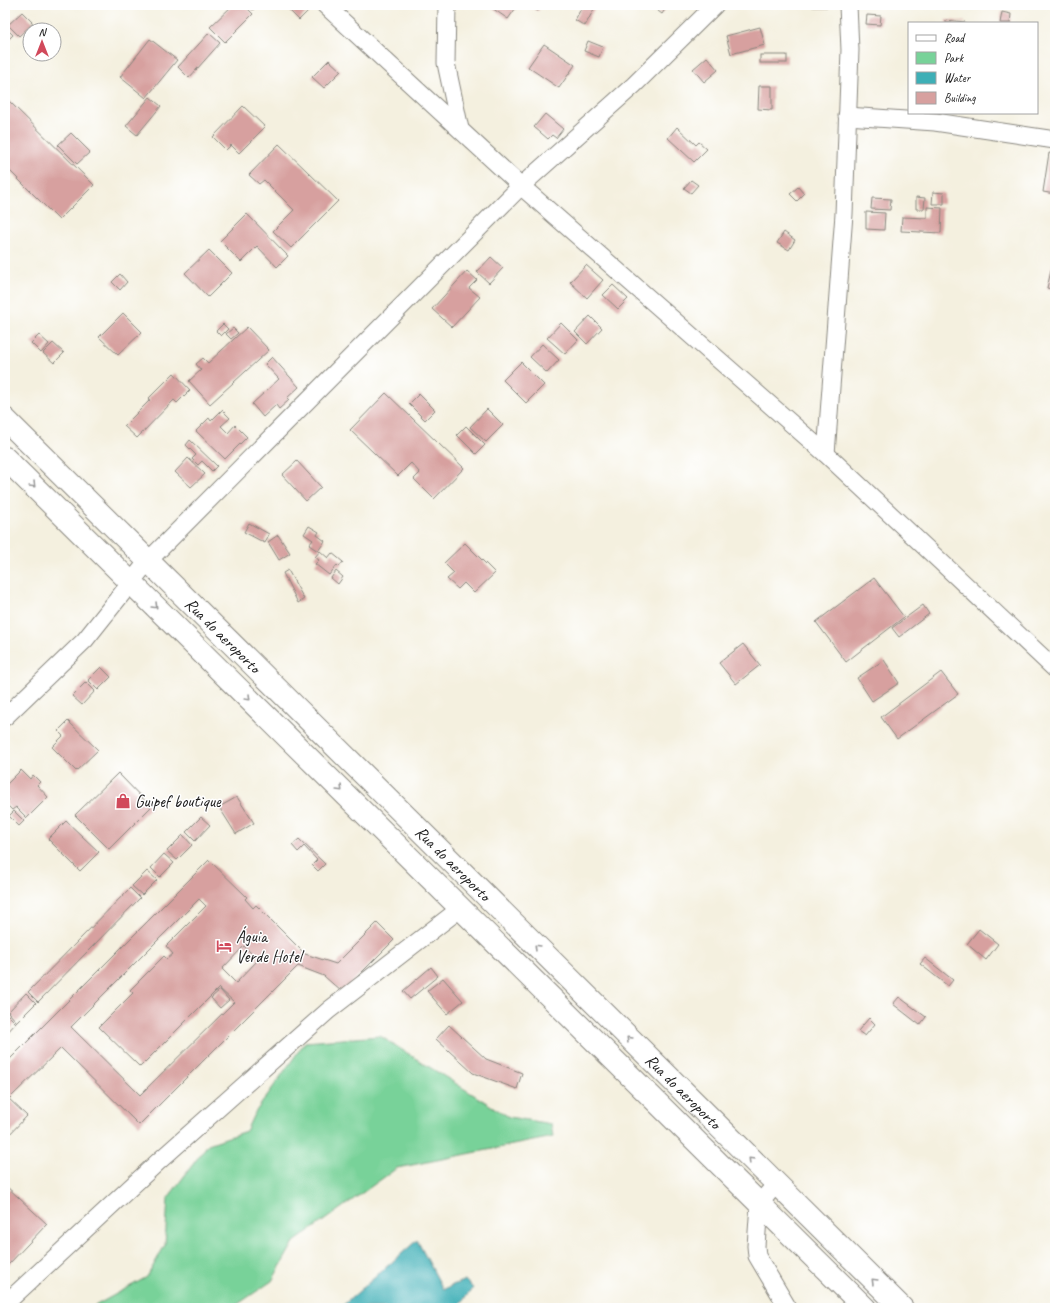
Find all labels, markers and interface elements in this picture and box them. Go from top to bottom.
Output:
north arrow [22,22,62,62]
legend [908,22,1038,114]
text: N [39,25,48,39]
text: Road [944,30,966,46]
text: Park [944,50,965,66]
text: Water [944,70,972,86]
text: Building [944,90,976,106]
one-way arrow [28,481,36,488]
street label: Rua do aeroporto [180,593,266,679]
one-way arrow [150,601,158,609]
one-way arrow [243,693,251,701]
one-way arrow [335,784,343,792]
place label: Guipef boutique [135,791,222,812]
shop icon: Guipef boutique [114,792,132,810]
street label: Rua do aeroporto [411,822,496,907]
place label: Águia Verde Hotel [236,925,305,967]
hotel icon: Águia Verde Hotel [215,937,233,955]
one-way arrow [534,944,542,952]
one-way arrow [626,1036,634,1044]
street label: Rua do aeroporto [641,1050,727,1135]
one-way arrow [748,1157,756,1165]
one-way arrow [871,1278,879,1286]

